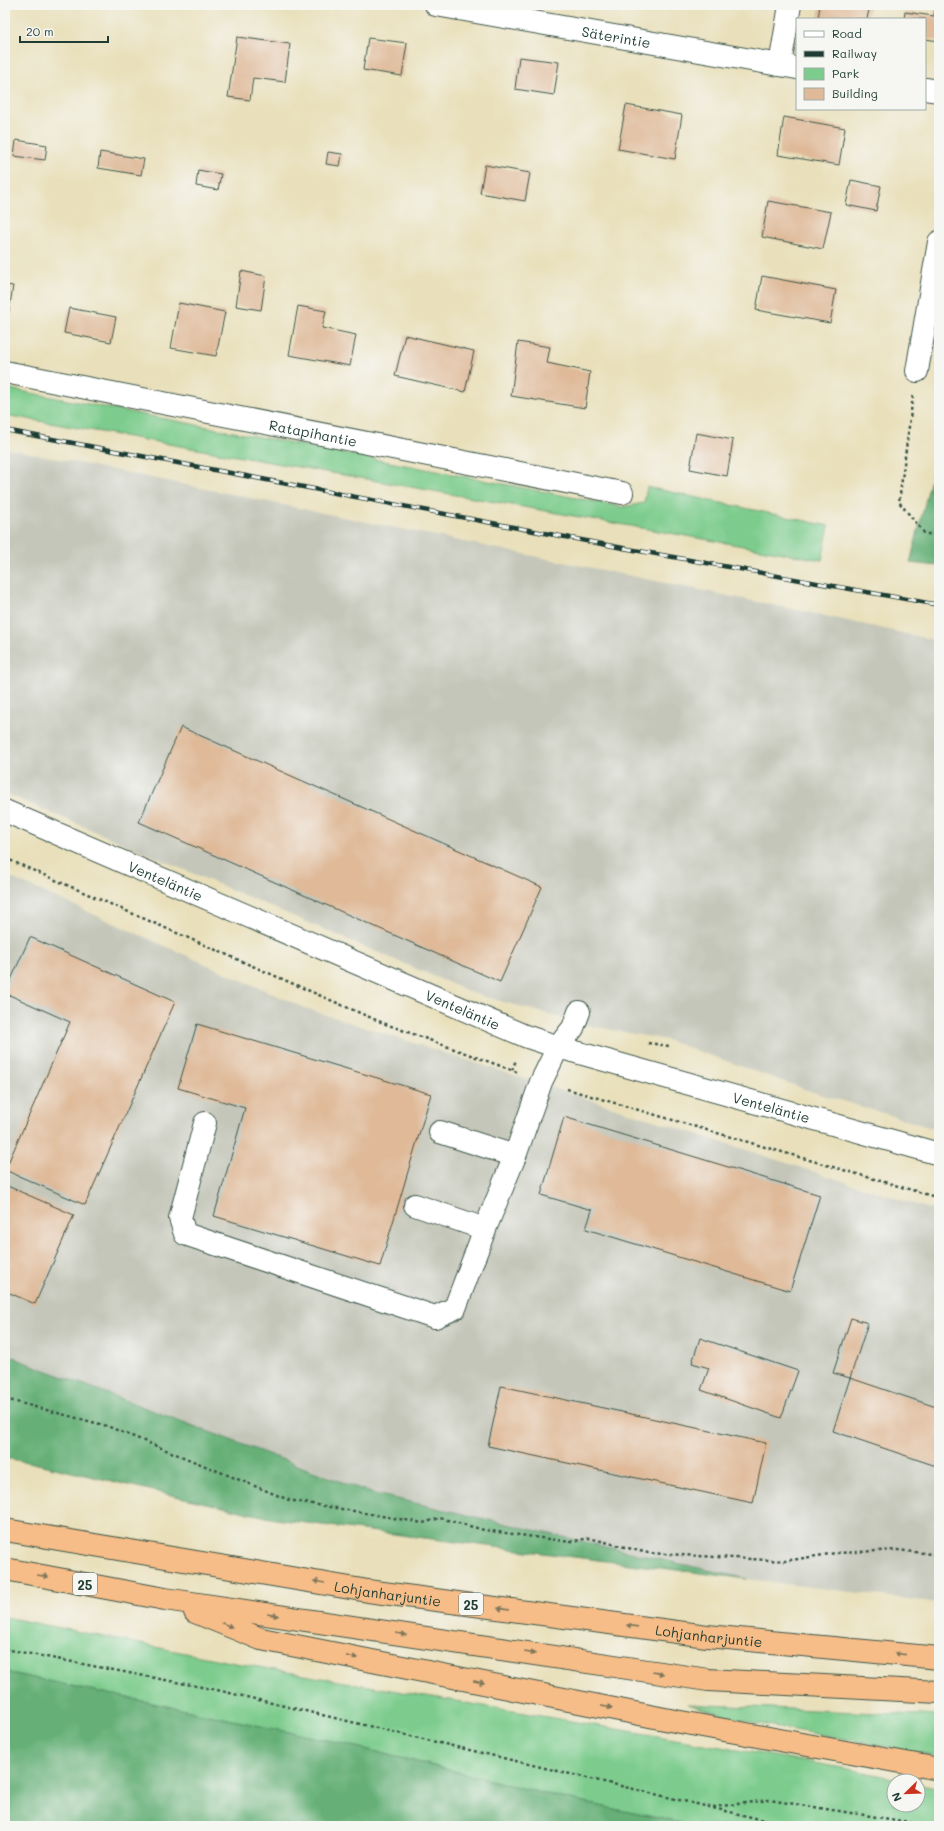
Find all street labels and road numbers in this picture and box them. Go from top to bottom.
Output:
street label: Säterintie [580,21,652,52]
street label: Ratapihantie [268,415,359,450]
street label: Venteläntie [125,856,206,905]
street label: Venteläntie [423,985,503,1034]
street label: Venteläntie [731,1087,812,1127]
road number: 25 [73,1573,97,1595]
street label: Lohjanharjuntie [333,1576,442,1610]
road number: 25 [459,1593,483,1615]
street label: Lohjanharjuntie [654,1620,763,1651]

